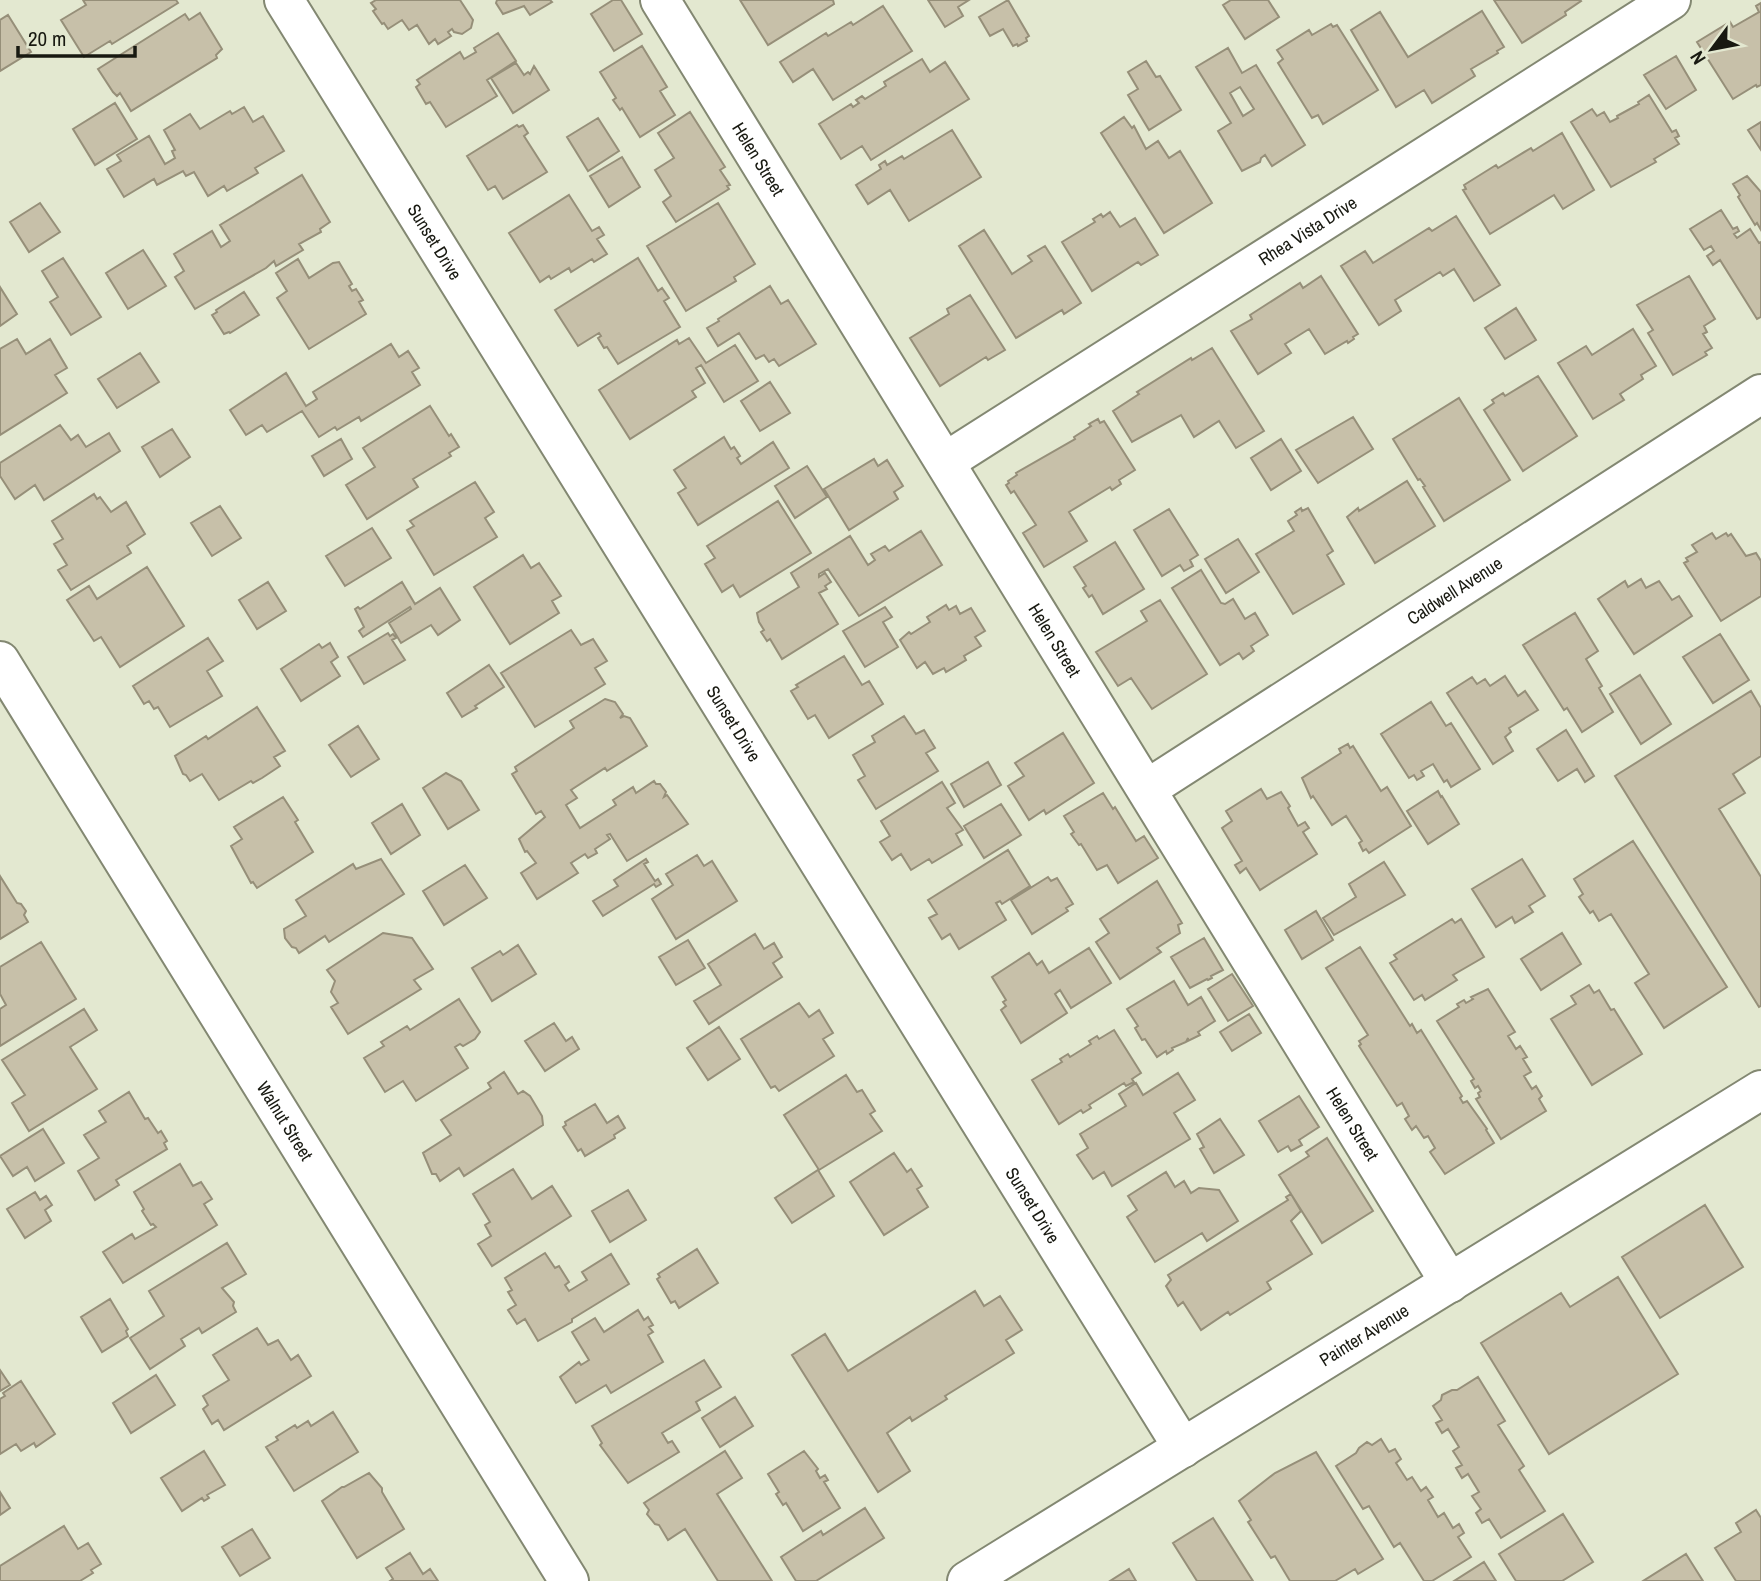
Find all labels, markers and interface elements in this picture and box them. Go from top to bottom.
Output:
scale bar [18,14,135,58]
north arrow [1677,14,1747,84]
text: 20 m [28,24,66,53]
text: N [1684,46,1712,70]
street label: Helen Street [726,117,791,200]
street label: Rhea Vista Drive [1253,190,1362,271]
street label: Sunset Drive [402,199,468,285]
street label: Caldwell Avenue [1402,551,1507,631]
street label: Helen Street [1023,599,1087,682]
street label: Sunset Drive [701,681,767,766]
street label: Walnut Street [251,1076,319,1165]
street label: Helen Street [1320,1082,1385,1165]
street label: Sunset Drive [1000,1162,1066,1248]
street label: Painter Avenue [1314,1298,1413,1372]

